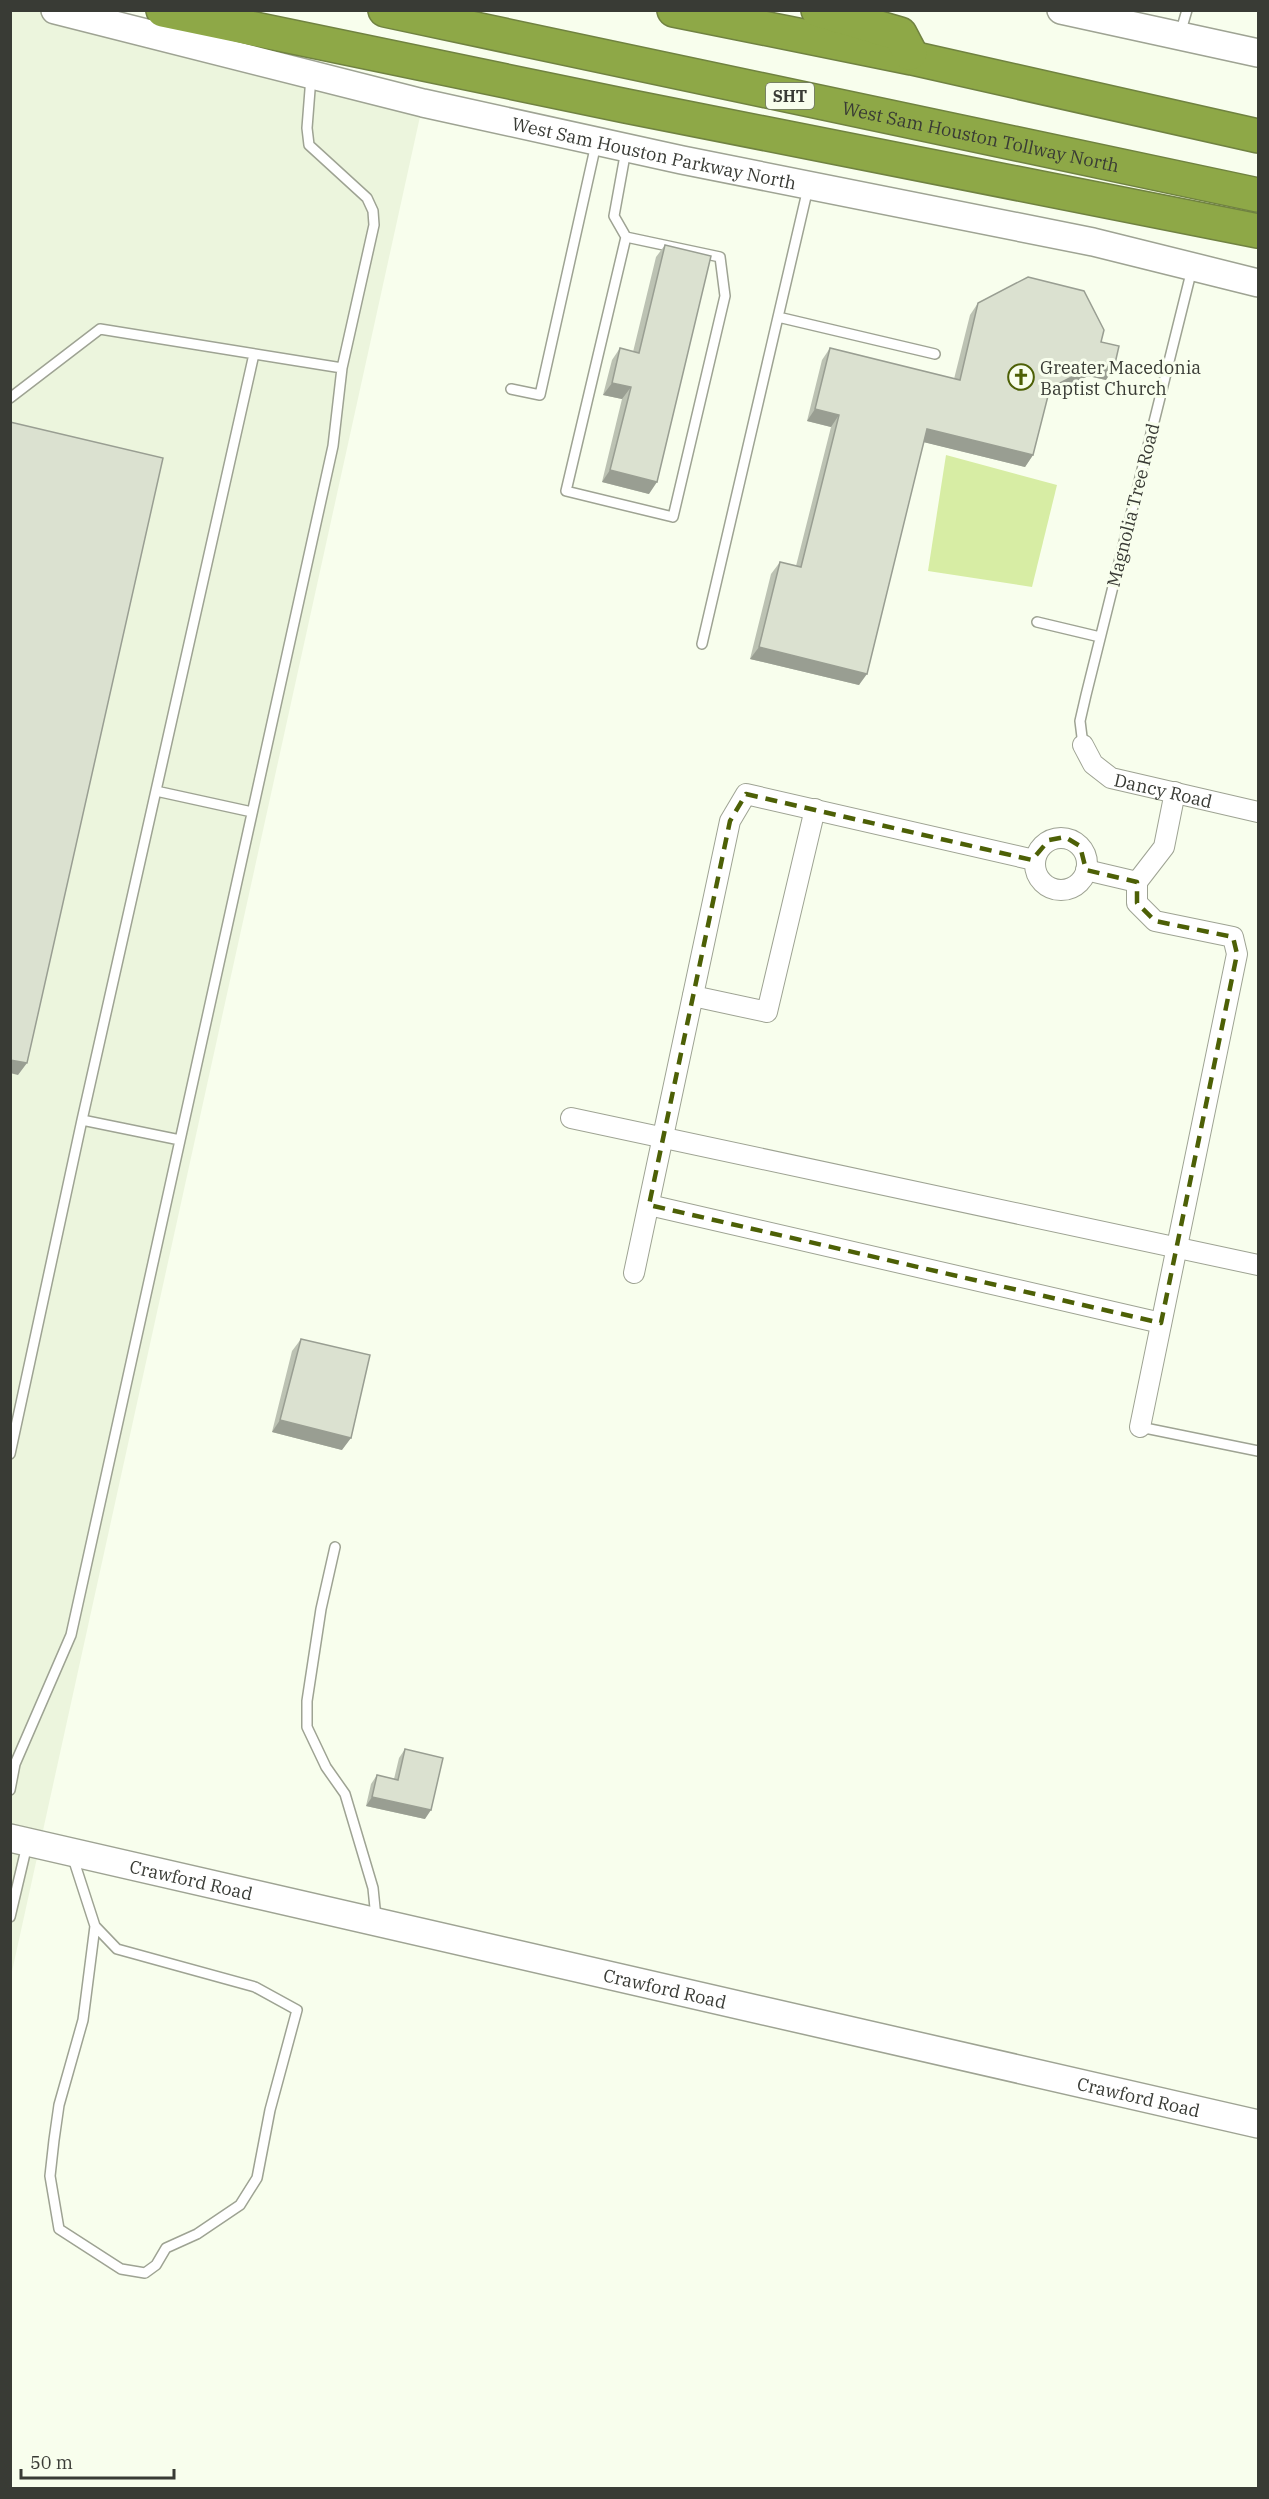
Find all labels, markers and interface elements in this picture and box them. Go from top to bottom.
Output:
road number: SHT [766,83,814,109]
street label: West Sam Houston Tollway North [840,96,1121,177]
street label: West Sam Houston Parkway North [510,111,798,194]
place label: Greater Macedonia Baptist Church [1040,356,1201,400]
church icon: Greater Macedonia Baptist Church [1006,362,1036,392]
street label: Magnolia Tree Road [1102,421,1164,589]
street label: Dancy Road [1112,768,1215,813]
street label: Crawford Road [128,1854,255,1905]
street label: Crawford Road [601,1963,729,2013]
street label: Crawford Road [1075,2071,1202,2122]
scale bar [21,2442,174,2480]
text: 50 m [30,2451,73,2474]

